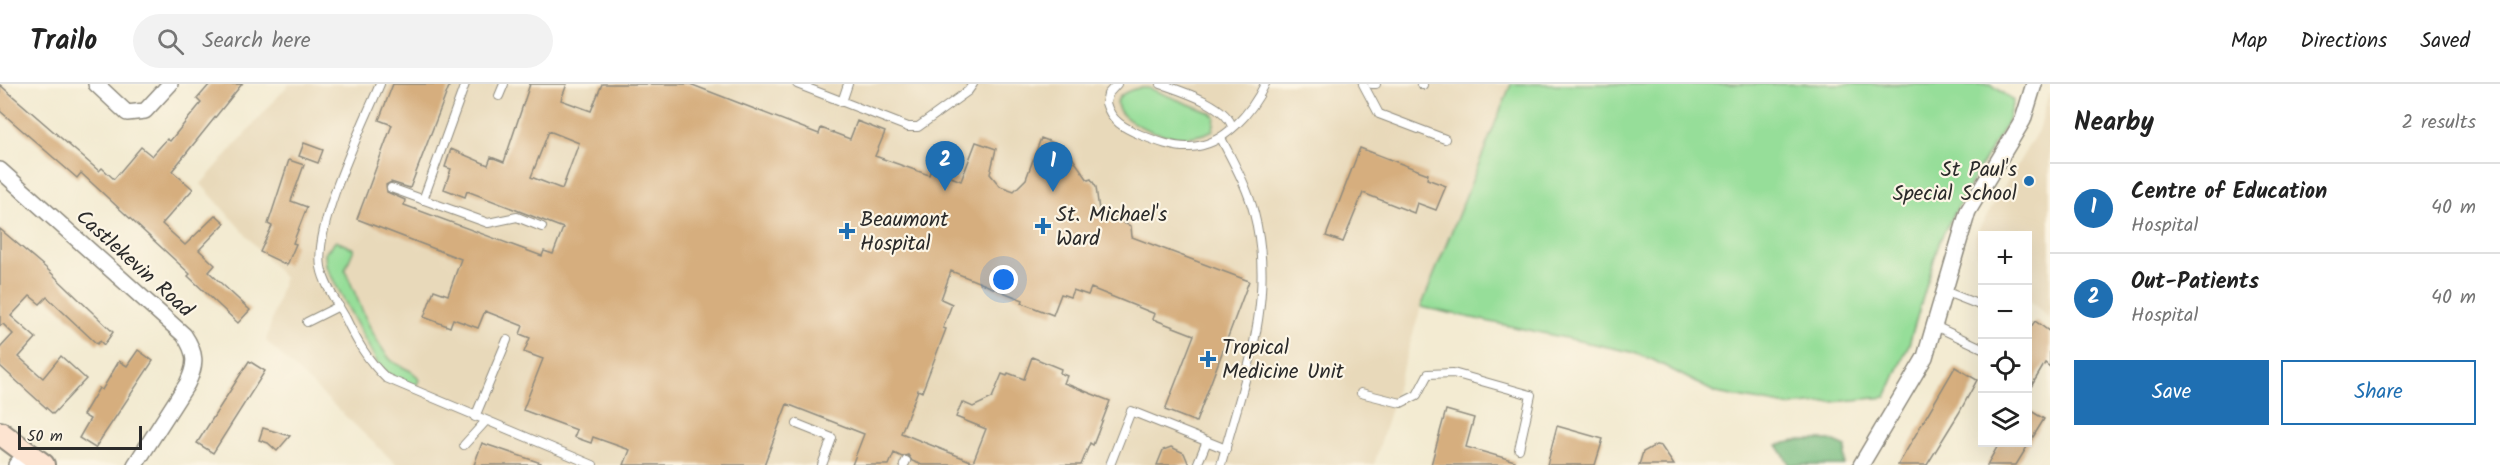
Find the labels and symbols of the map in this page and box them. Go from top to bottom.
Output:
pin: 2 [926,141,964,191]
pin: 1 [1034,142,1072,192]
place label: St Paul's Special School [1893,154,2017,211]
marker: St Paul's Special School [2022,174,2036,188]
place label: St. Michael's Ward [1056,199,1167,256]
street label: Castlekevin Road [68,202,201,327]
place label: Beaumont Hospital [860,204,949,261]
marker: St. Michael's Ward [1034,217,1052,235]
marker: Beaumont Hospital [838,222,856,240]
your location [989,265,1018,294]
place label: Tropical Medicine Unit [1222,332,1345,389]
marker: Tropical Medicine Unit [1199,350,1217,368]
scale bar [18,423,142,450]

